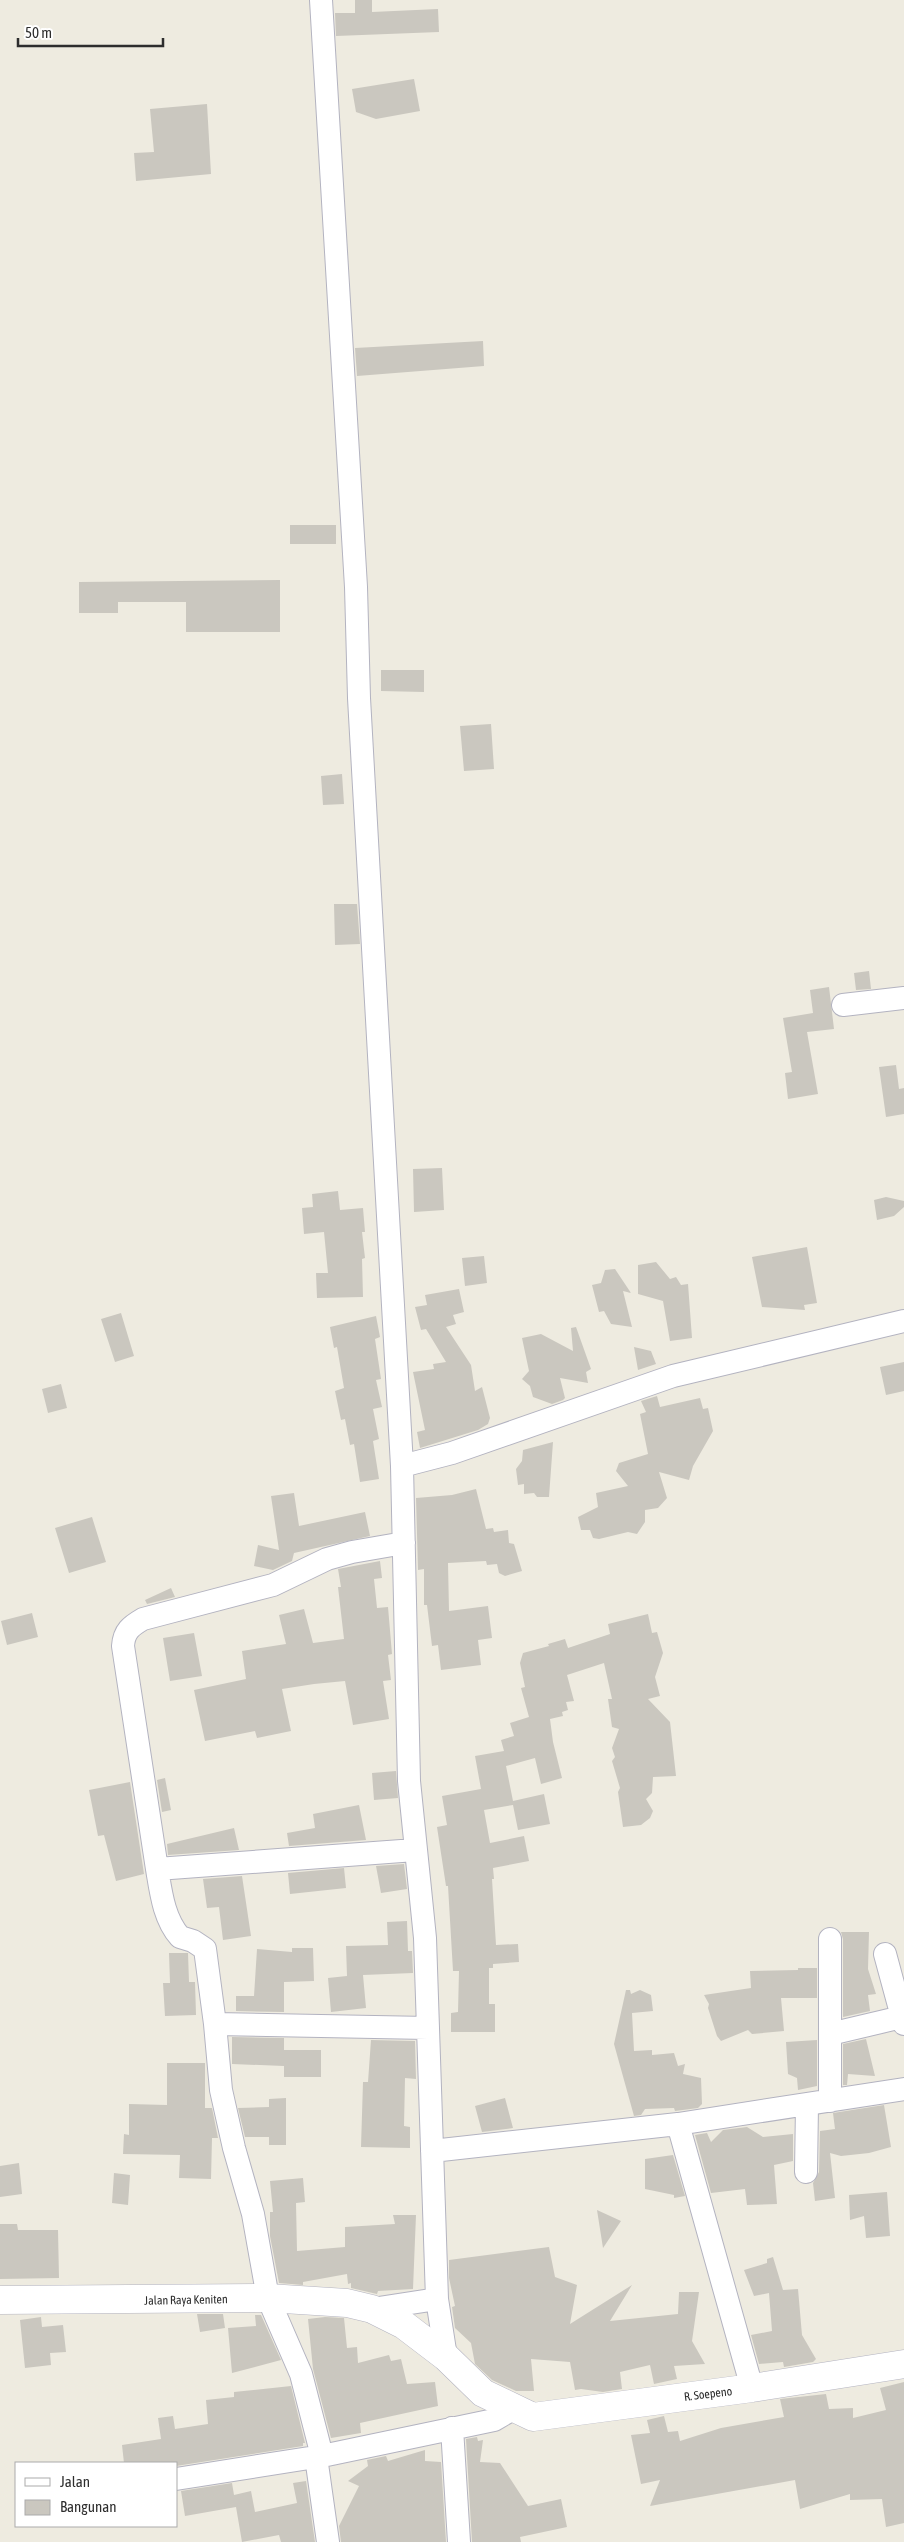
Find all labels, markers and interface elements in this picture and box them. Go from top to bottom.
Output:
scale bar [18,15,162,47]
text: 50 m [25,24,52,41]
street label: Jalan Raya Keniten [144,2292,228,2308]
street label: R. Soepeno [683,2384,733,2404]
legend [15,2462,178,2527]
text: Jalan [60,2473,90,2490]
text: Bangunan [60,2498,117,2515]

